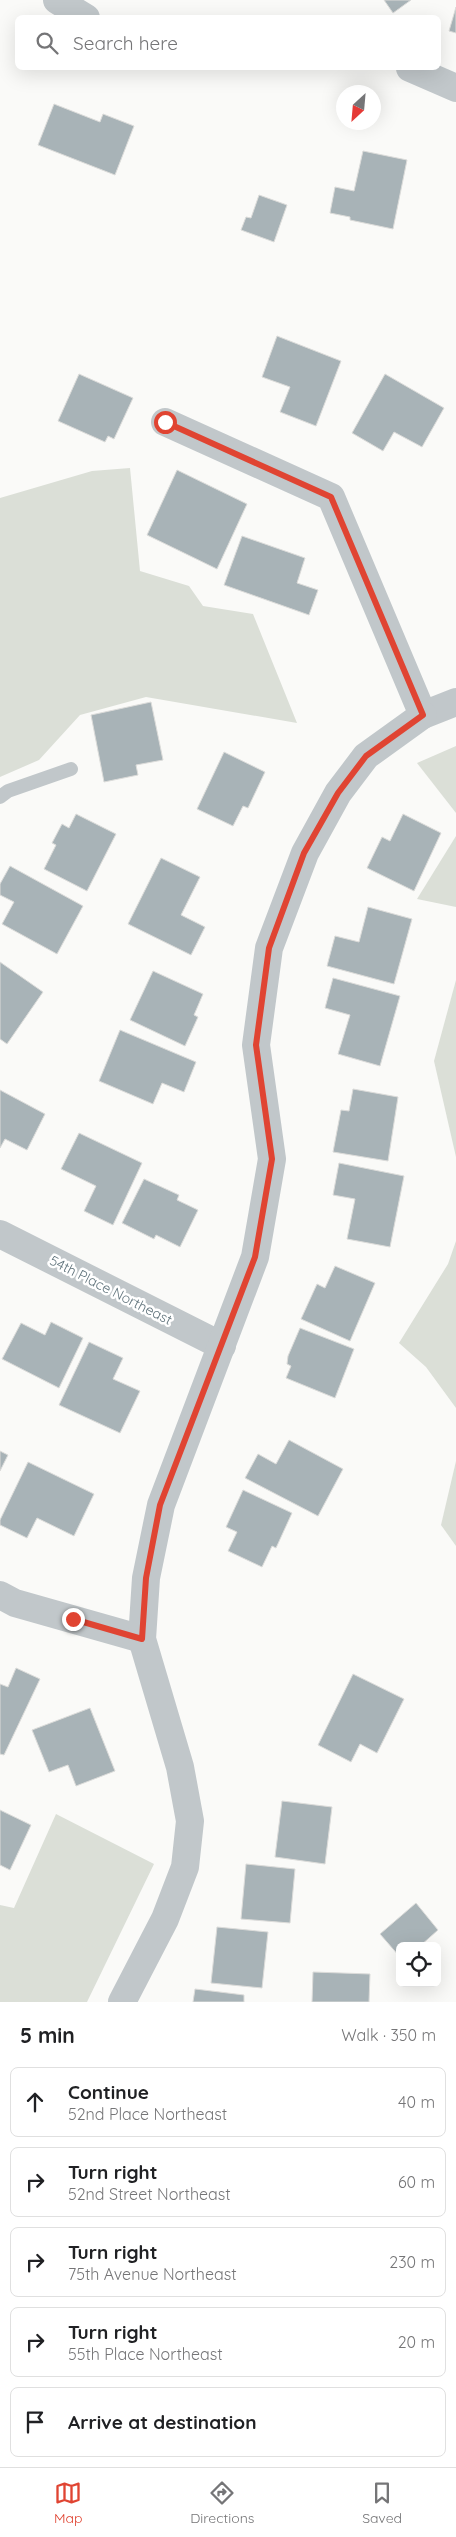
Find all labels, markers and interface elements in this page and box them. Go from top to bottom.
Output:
search box [15,15,441,70]
icon: search [33,29,61,57]
text: Search here [73,31,178,55]
north arrow [336,85,381,130]
route start [154,411,177,434]
street label: 54th Place Northeast [47,1251,175,1329]
route end [62,1608,85,1631]
map controls [396,1942,441,1987]
button: locate [396,1942,441,1987]
text: 5 min [20,2022,75,2048]
text: Walk · 350 m [341,2025,436,2045]
text: Continue [68,2080,149,2104]
icon: ahead [21,2088,49,2116]
text: 40 m [398,2092,435,2112]
text: 52nd Place Northeast [68,2104,227,2124]
text: Turn right [68,2160,157,2184]
icon: right [21,2168,49,2196]
text: 60 m [398,2172,435,2192]
text: 52nd Street Northeast [68,2184,231,2204]
text: Turn right [68,2240,157,2264]
icon: right [21,2248,49,2276]
text: 230 m [389,2252,435,2272]
text: 75th Avenue Northeast [68,2264,237,2284]
text: Turn right [68,2320,157,2344]
icon: right [21,2328,49,2356]
text: 20 m [398,2332,435,2352]
text: 55th Place Northeast [68,2344,223,2364]
icon: arrive [21,2408,49,2436]
text: Arrive at destination [68,2410,257,2434]
tab: Map [54,2479,82,2527]
tab: Directions [190,2479,254,2527]
tab: Saved [362,2479,402,2527]

